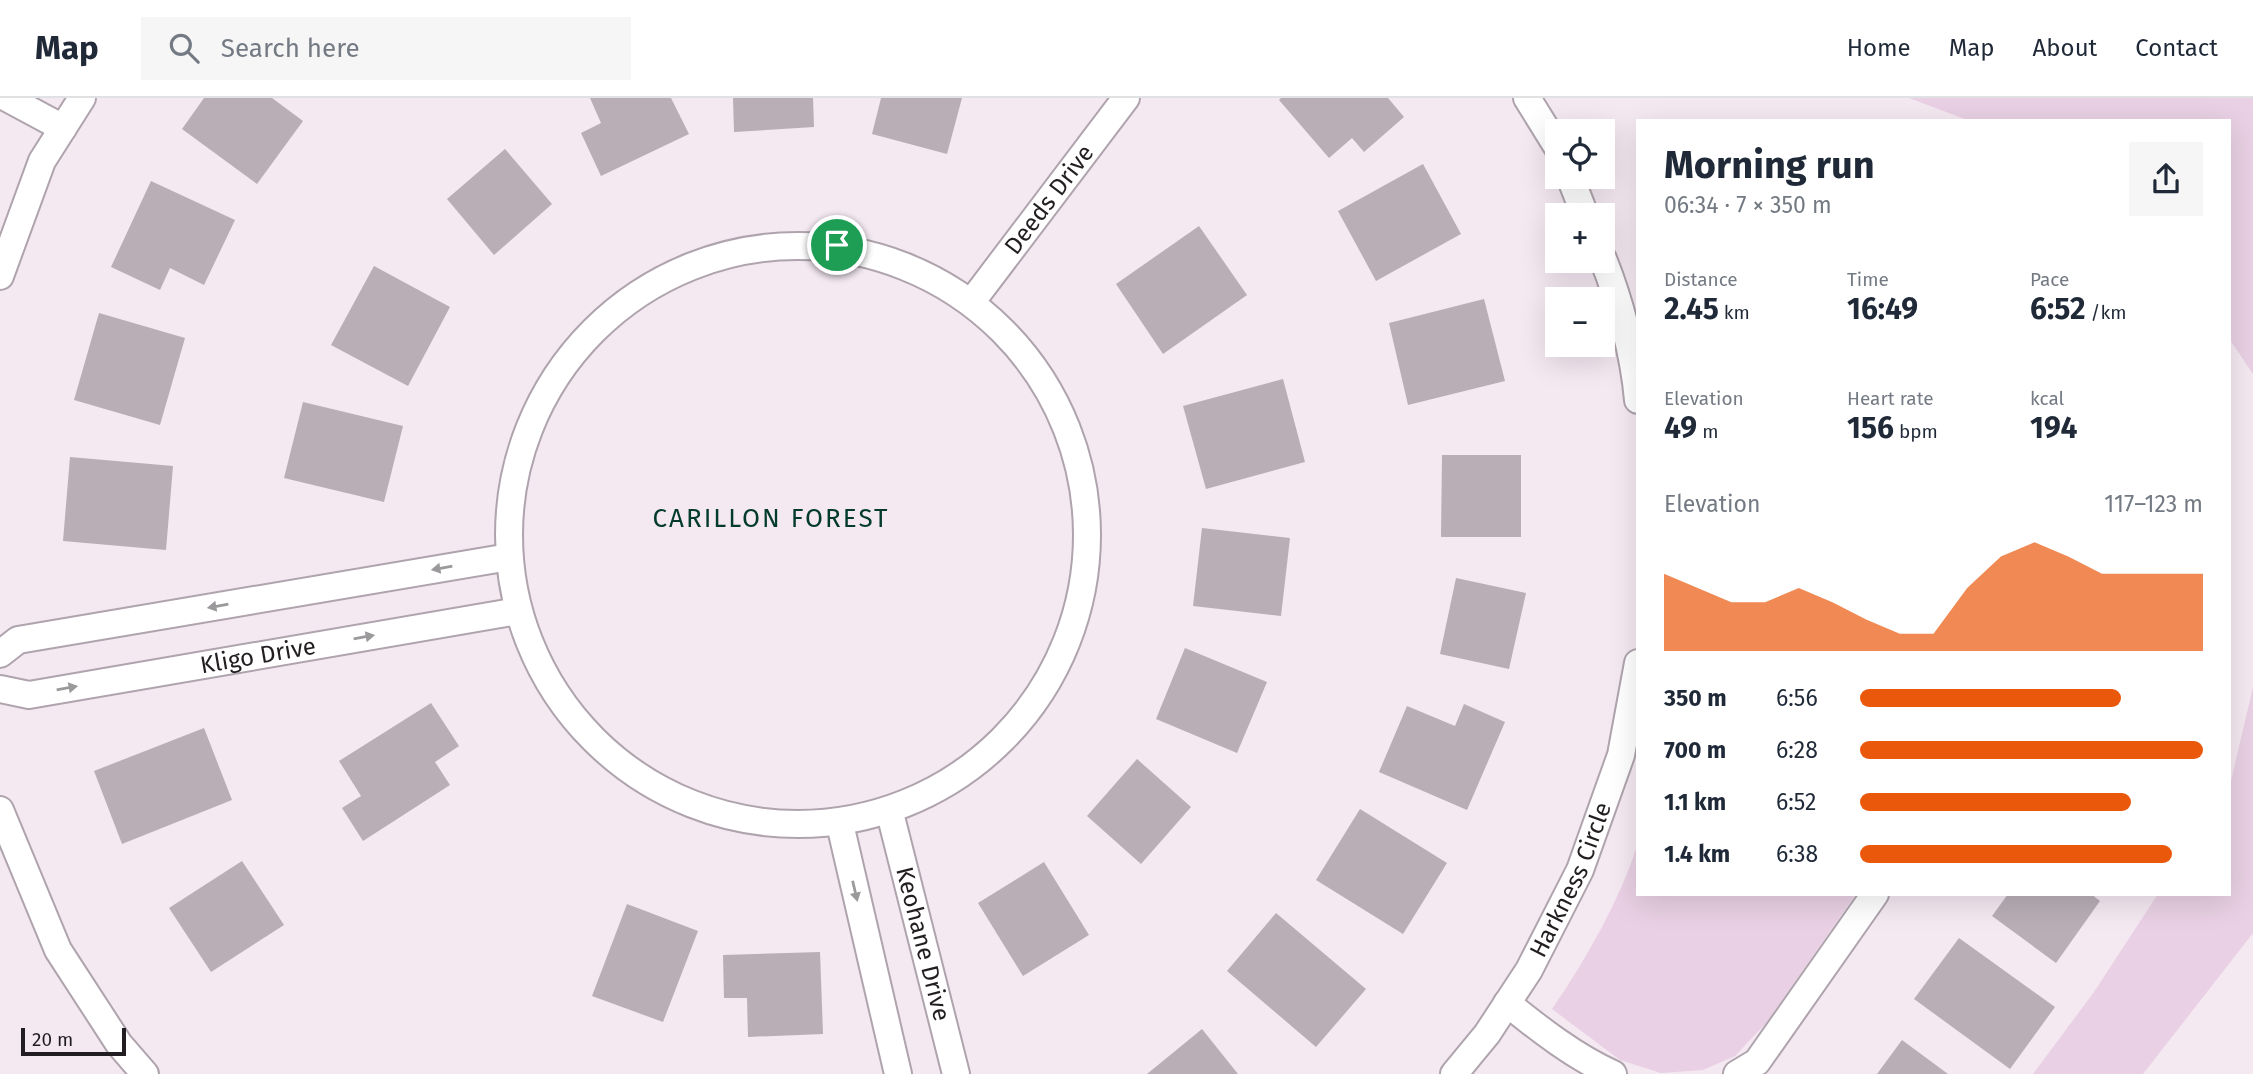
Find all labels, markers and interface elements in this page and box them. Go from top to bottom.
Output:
search box [141,17,631,80]
text: Map [35,28,99,68]
icon: search [165,29,203,67]
text: Search here [221,33,360,64]
text: Home [1847,34,1911,62]
text: Map [1949,34,1995,62]
text: About [2033,34,2097,62]
text: Contact [2135,34,2218,62]
map controls [1545,119,1615,357]
button: locate [1545,119,1615,189]
street label: Deeds Drive [999,139,1099,260]
text: Morning run [1664,142,1875,188]
button: share [2129,142,2203,216]
text: 06:34 · 7 × 350 m [1664,191,1832,219]
button: + [1545,203,1615,273]
pin [807,215,867,275]
icon: arrive [818,226,856,264]
text: Distance [1664,268,1738,291]
text: Time [1847,268,1889,291]
text: Pace [2030,268,2069,291]
button: − [1545,287,1615,357]
text: 2.45 [1664,291,1719,327]
text: 16:49 [1847,291,1918,327]
text: 6:52 [2030,291,2086,327]
text: km [1719,301,1750,324]
text: /km [2086,301,2126,324]
text: Elevation [1664,387,1744,410]
text: Heart rate [1847,387,1934,410]
text: kcal [2030,387,2064,410]
text: 49 [1664,410,1697,446]
text: 156 [1847,410,1894,446]
text: 194 [2030,410,2077,446]
text: m [1697,420,1718,443]
text: bpm [1894,420,1938,443]
text: Elevation [1664,490,1760,518]
text: 117–123 m [2104,490,2203,518]
district label: CARILLON FOREST [653,503,889,534]
one-way arrow [431,563,453,574]
one-way arrow [206,601,228,612]
street label: Kligo Drive [198,632,318,679]
one-way arrow [353,632,375,643]
one-way arrow [56,683,78,694]
text: 350 m [1664,684,1727,712]
text: 6:56 [1776,684,1818,712]
text: 700 m [1664,736,1726,764]
text: 6:28 [1776,736,1818,764]
text: 1.1 km [1664,788,1726,816]
text: 6:52 [1776,788,1817,816]
street label: Harkness Circle [1524,799,1617,962]
text: 1.4 km [1664,840,1730,868]
text: 6:38 [1776,840,1818,868]
street label: Keohane Drive [890,864,956,1024]
one-way arrow [850,880,861,902]
scale bar [21,1025,126,1057]
text: 20 m [32,1028,73,1051]

